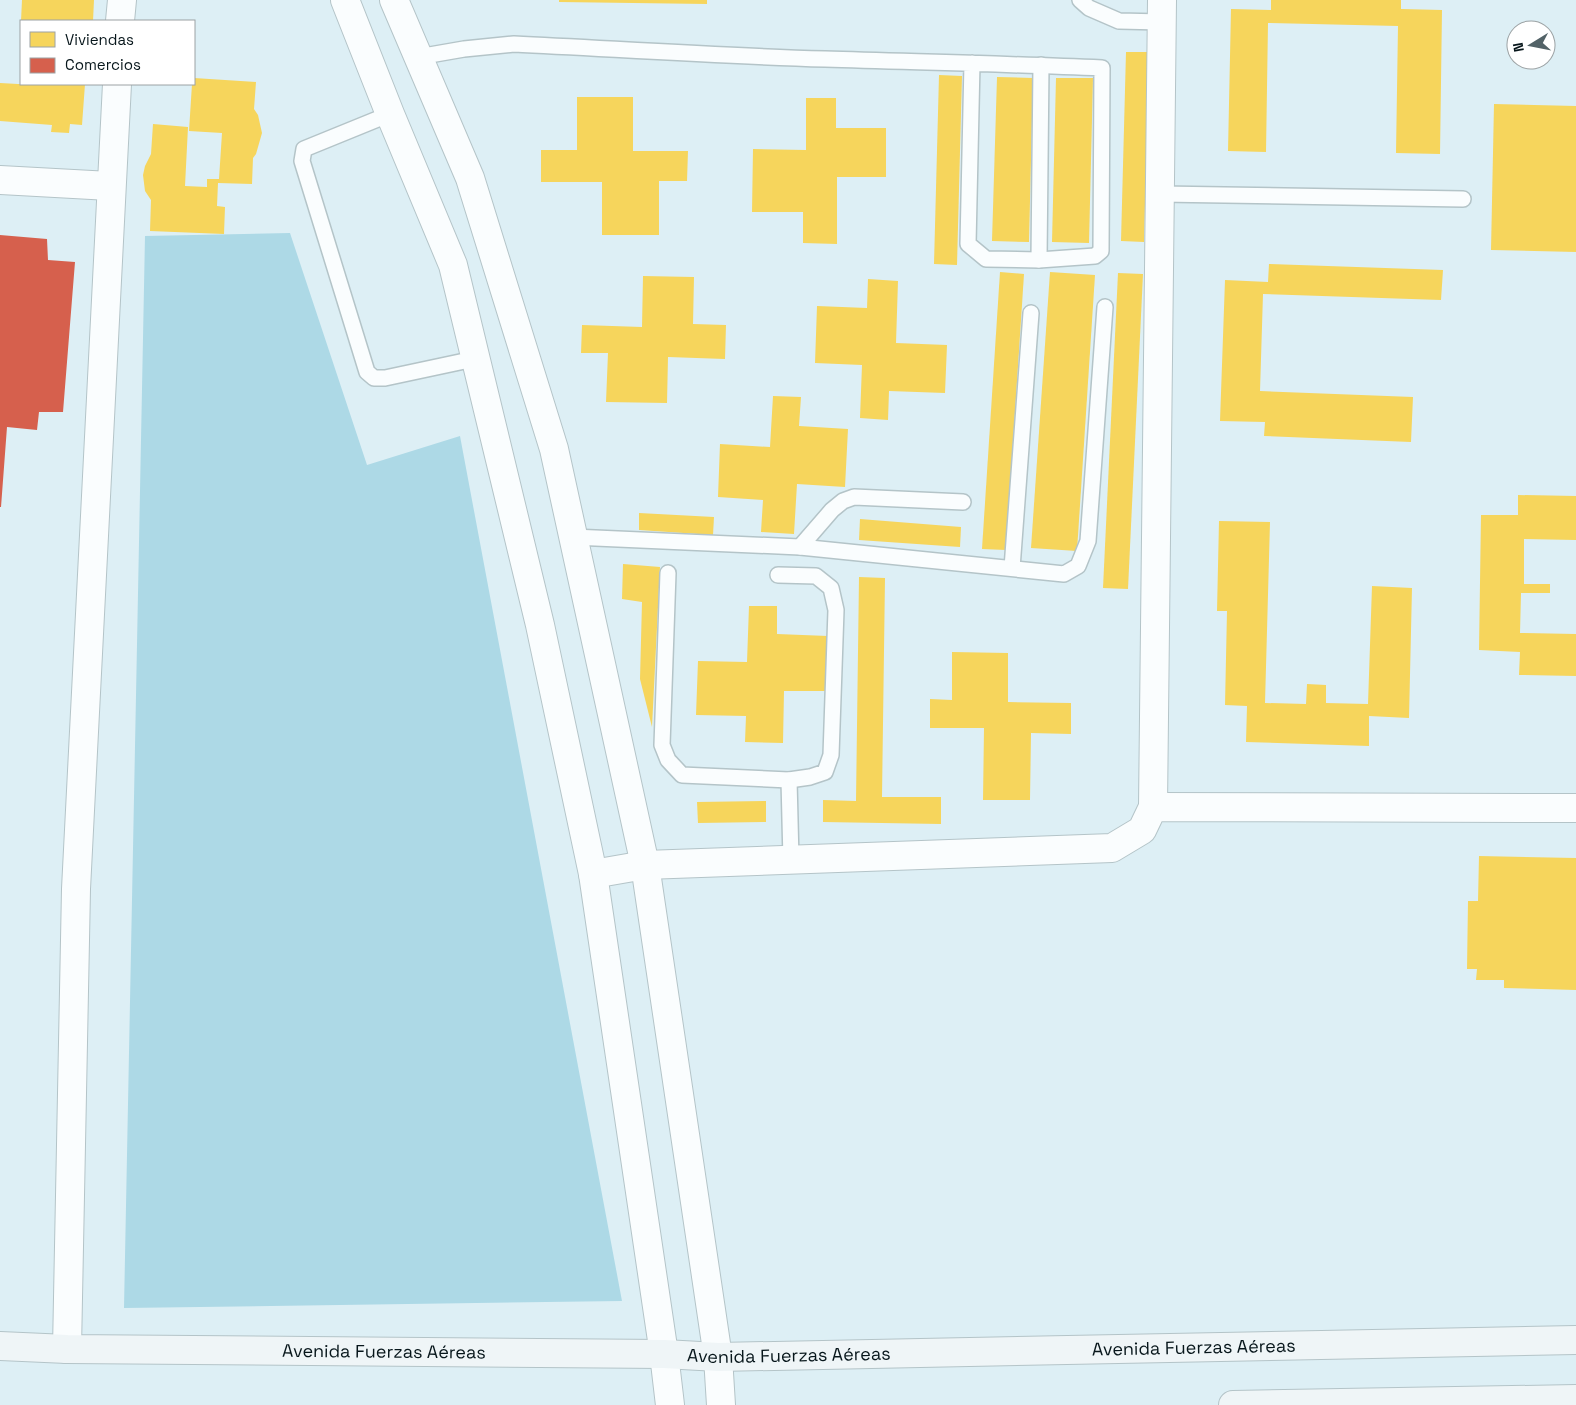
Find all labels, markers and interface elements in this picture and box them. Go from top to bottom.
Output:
legend [20,20,195,85]
north arrow [1506,20,1556,70]
text: Viviendas [65,30,134,49]
text: N [1509,41,1528,53]
text: Comercios [65,55,141,74]
street label: Avenida Fuerzas Aéreas [1092,1334,1296,1361]
street label: Avenida Fuerzas Aéreas [282,1339,486,1364]
street label: Avenida Fuerzas Aéreas [686,1342,891,1368]

